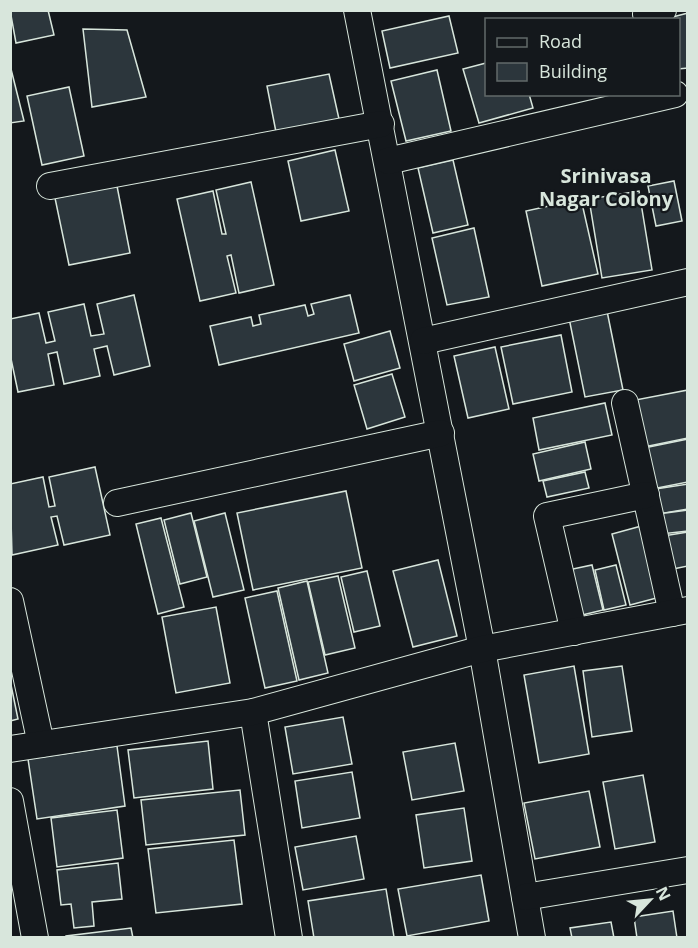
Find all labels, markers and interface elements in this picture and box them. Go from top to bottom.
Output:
legend [485,18,680,96]
text: Road [539,29,582,53]
text: Building [539,59,607,83]
district label: Srinivasa Nagar Colony [539,162,674,212]
north arrow [620,870,680,930]
text: N [651,883,676,904]

